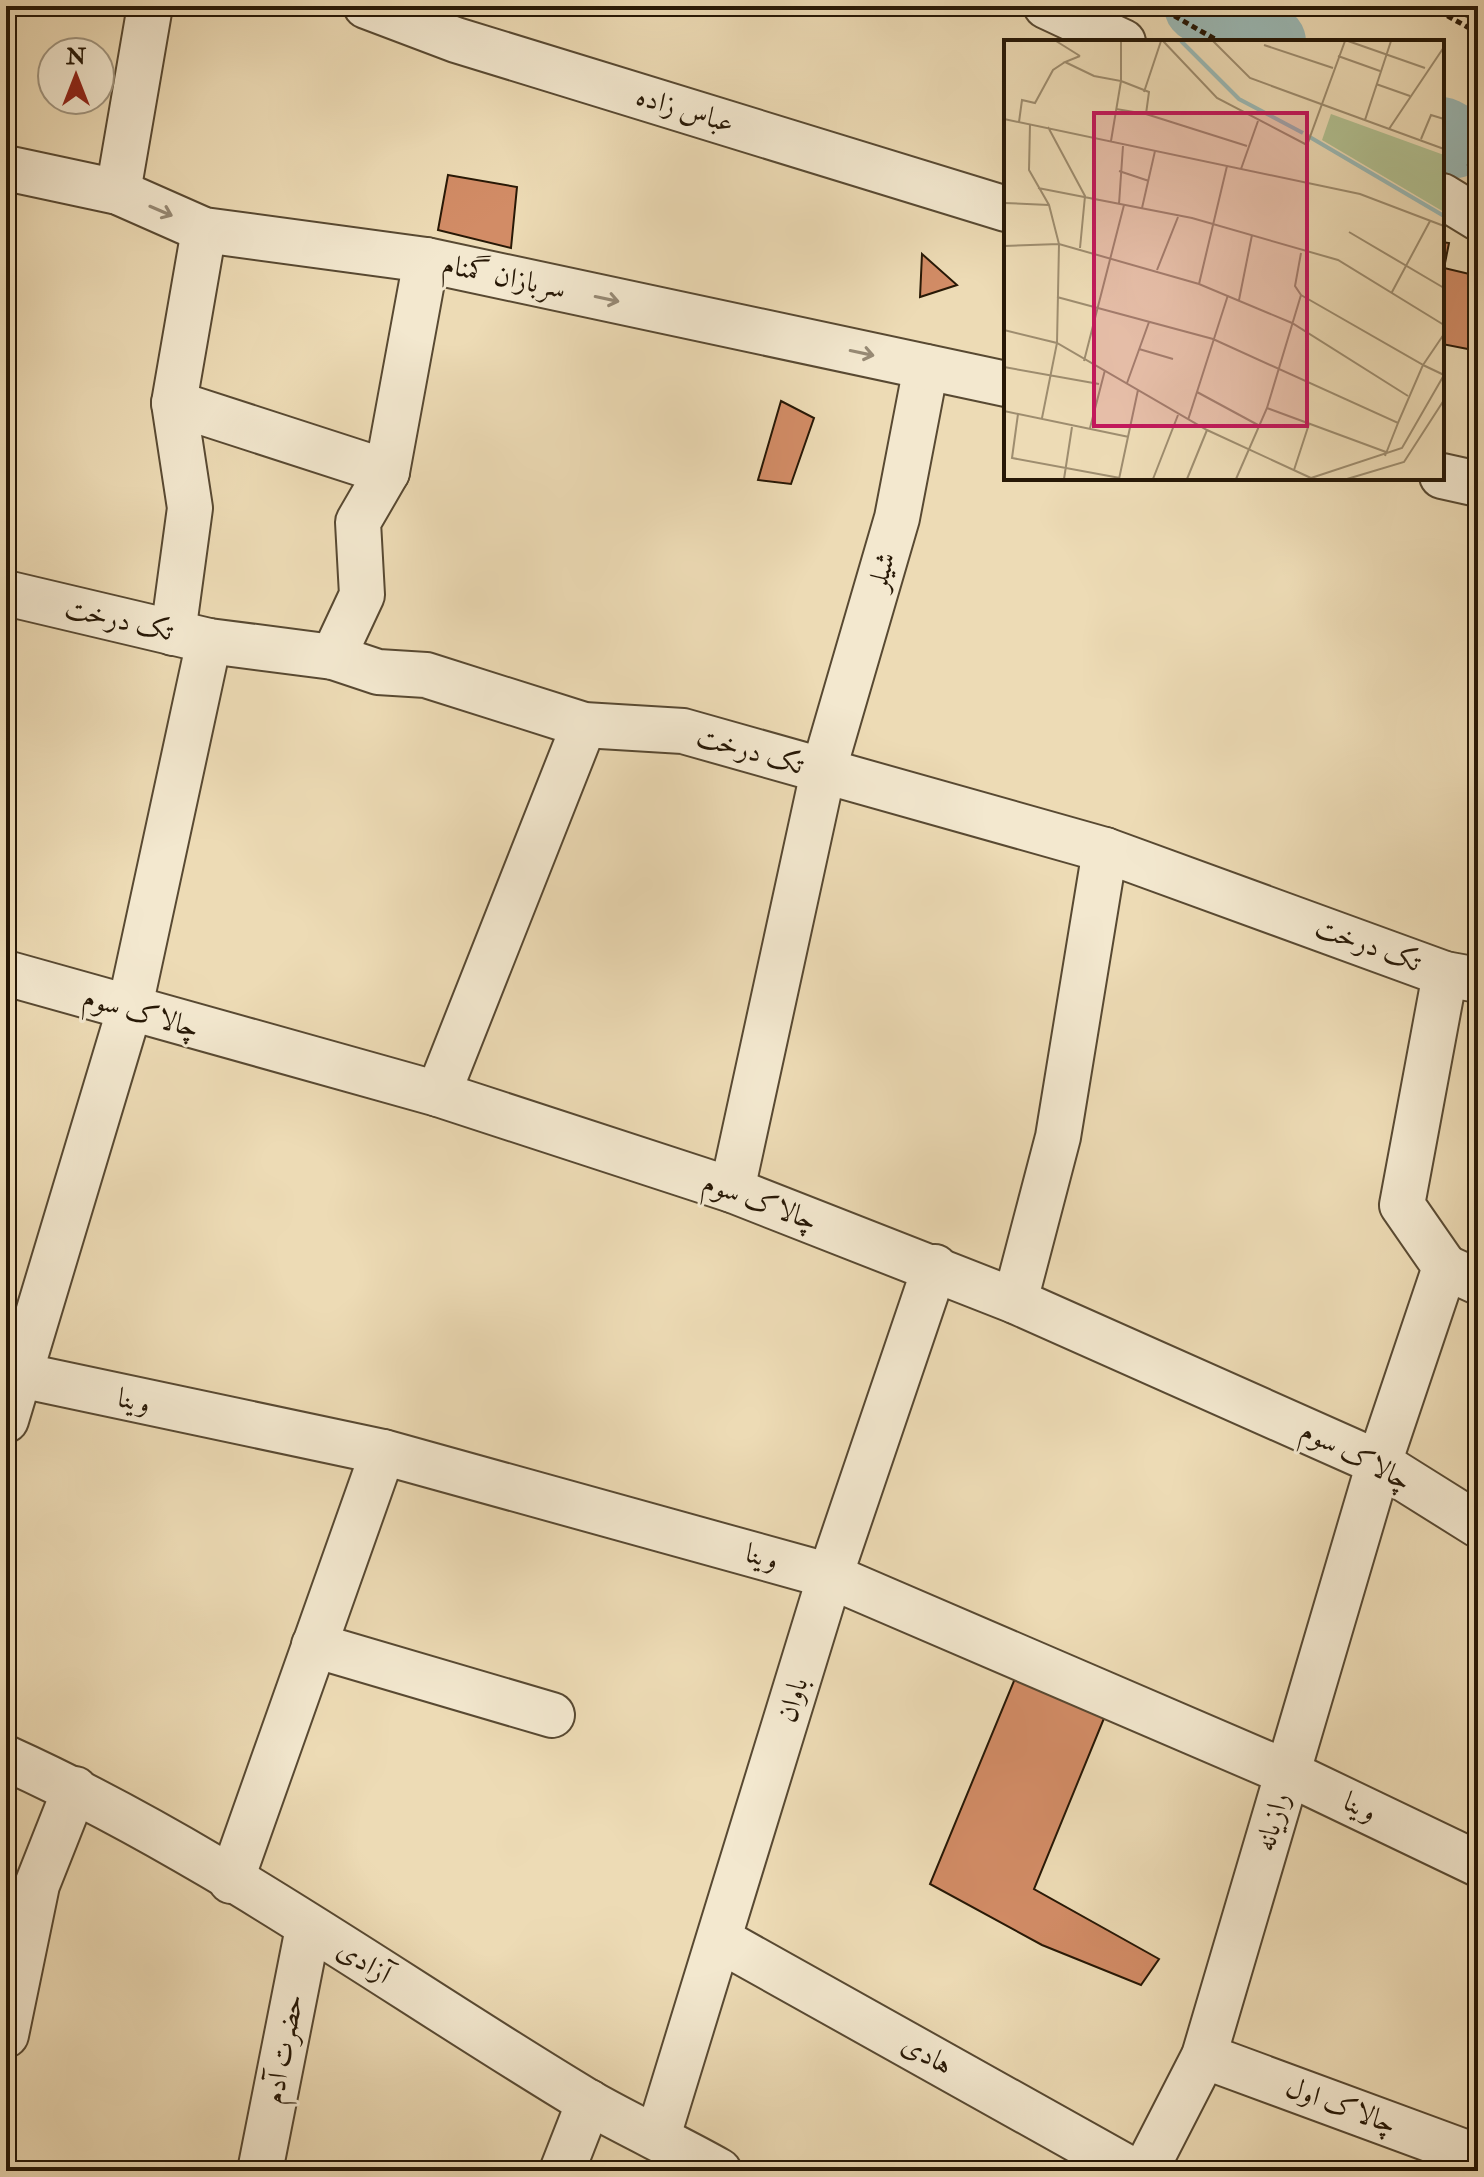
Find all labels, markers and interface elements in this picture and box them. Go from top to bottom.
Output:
north arrow [36,36,116,116]
inset map [1004,40,1444,480]
text: N [65,43,86,71]
street label: عباس زاده [632,79,738,141]
one-way arrow [149,205,173,220]
street label: سربازان گمنام [438,245,569,313]
one-way arrow [594,293,620,308]
one-way arrow [849,346,874,361]
street label: شیلر [859,548,904,597]
street label: تک درخت [62,591,177,650]
street label: تک درخت [692,719,808,783]
street label: تک درخت [1310,910,1426,980]
street label: چالاک سوم [77,980,203,1052]
street label: چالاک سوم [696,1165,822,1244]
street label: وینا [114,1380,154,1422]
street label: چالاک سوم [1292,1413,1417,1504]
street label: وینا [742,1536,782,1578]
street label: باوان [770,1673,816,1727]
street label: وینا [1338,1784,1382,1830]
street label: رازیانه [1248,1789,1298,1855]
street label: آزادی [330,1932,400,1994]
street label: حضرت آدم [256,1991,318,2108]
street label: هادی [895,2027,959,2083]
street label: چالاک اول [1281,2070,1401,2143]

